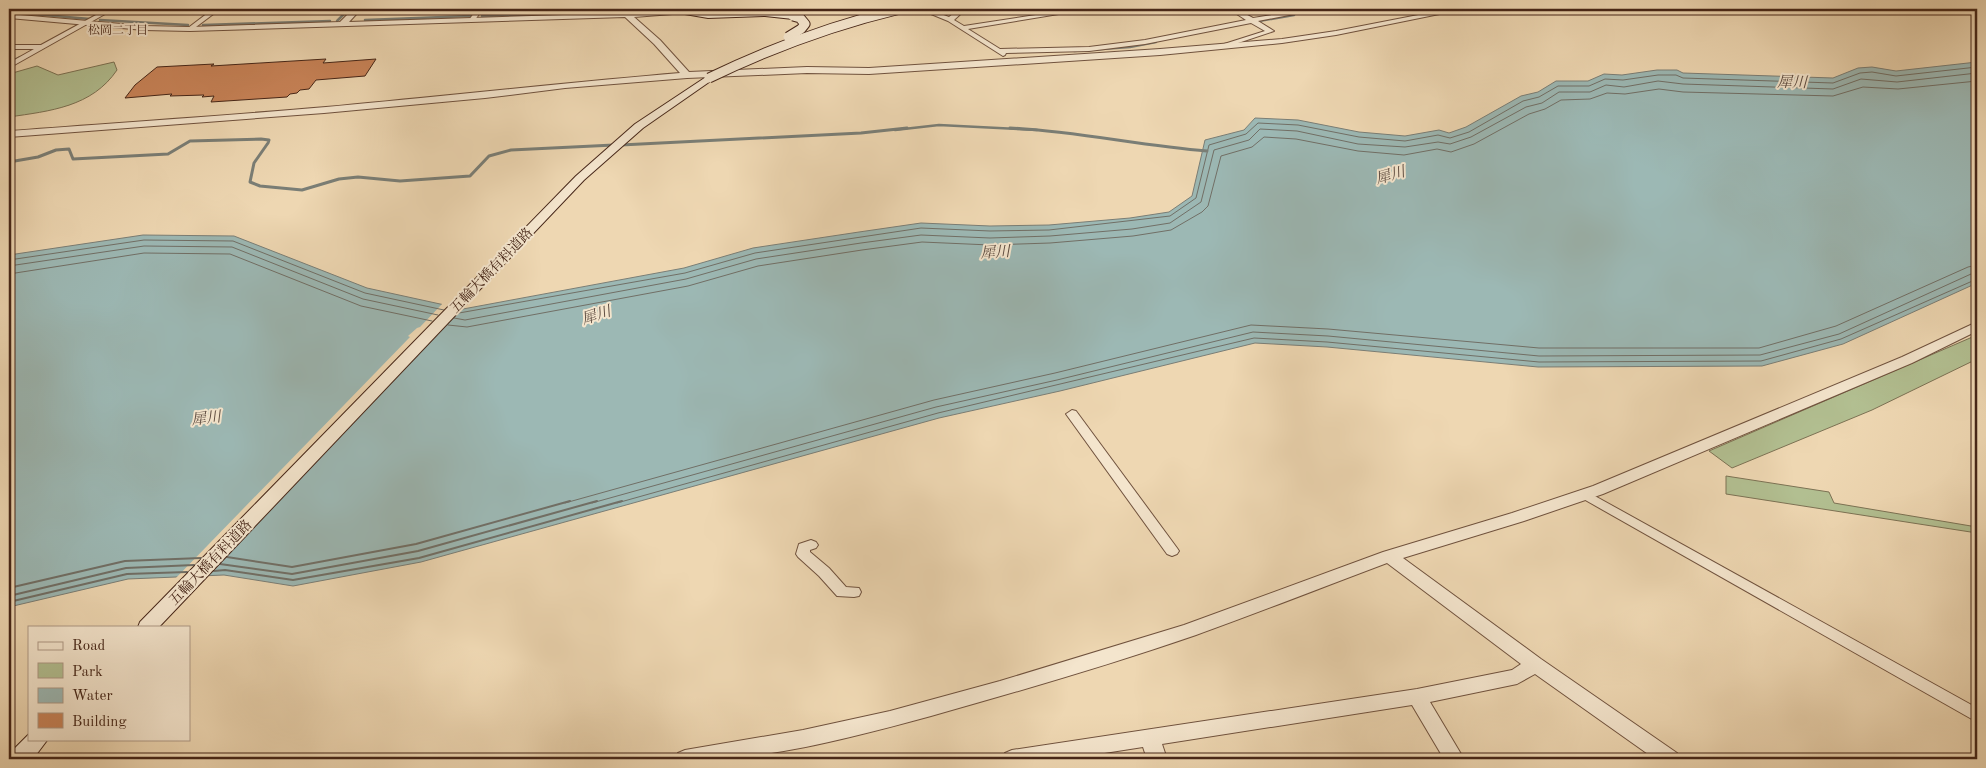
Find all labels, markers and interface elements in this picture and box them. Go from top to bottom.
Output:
district label: 松岡二丁目 [88,23,148,37]
water label: 犀川 [1777,74,1809,91]
water label: 犀川 [1373,163,1409,188]
street label: 五輪大橋有料道路 [447,225,536,316]
water label: 犀川 [979,243,1013,262]
water label: 犀川 [579,302,615,328]
water label: 犀川 [190,408,224,429]
street label: 五輪大橋有料道路 [166,517,255,608]
legend [28,626,190,740]
text: Road [72,639,106,654]
text: Park [72,665,103,680]
text: Water [72,689,113,704]
text: Building [72,715,127,730]

